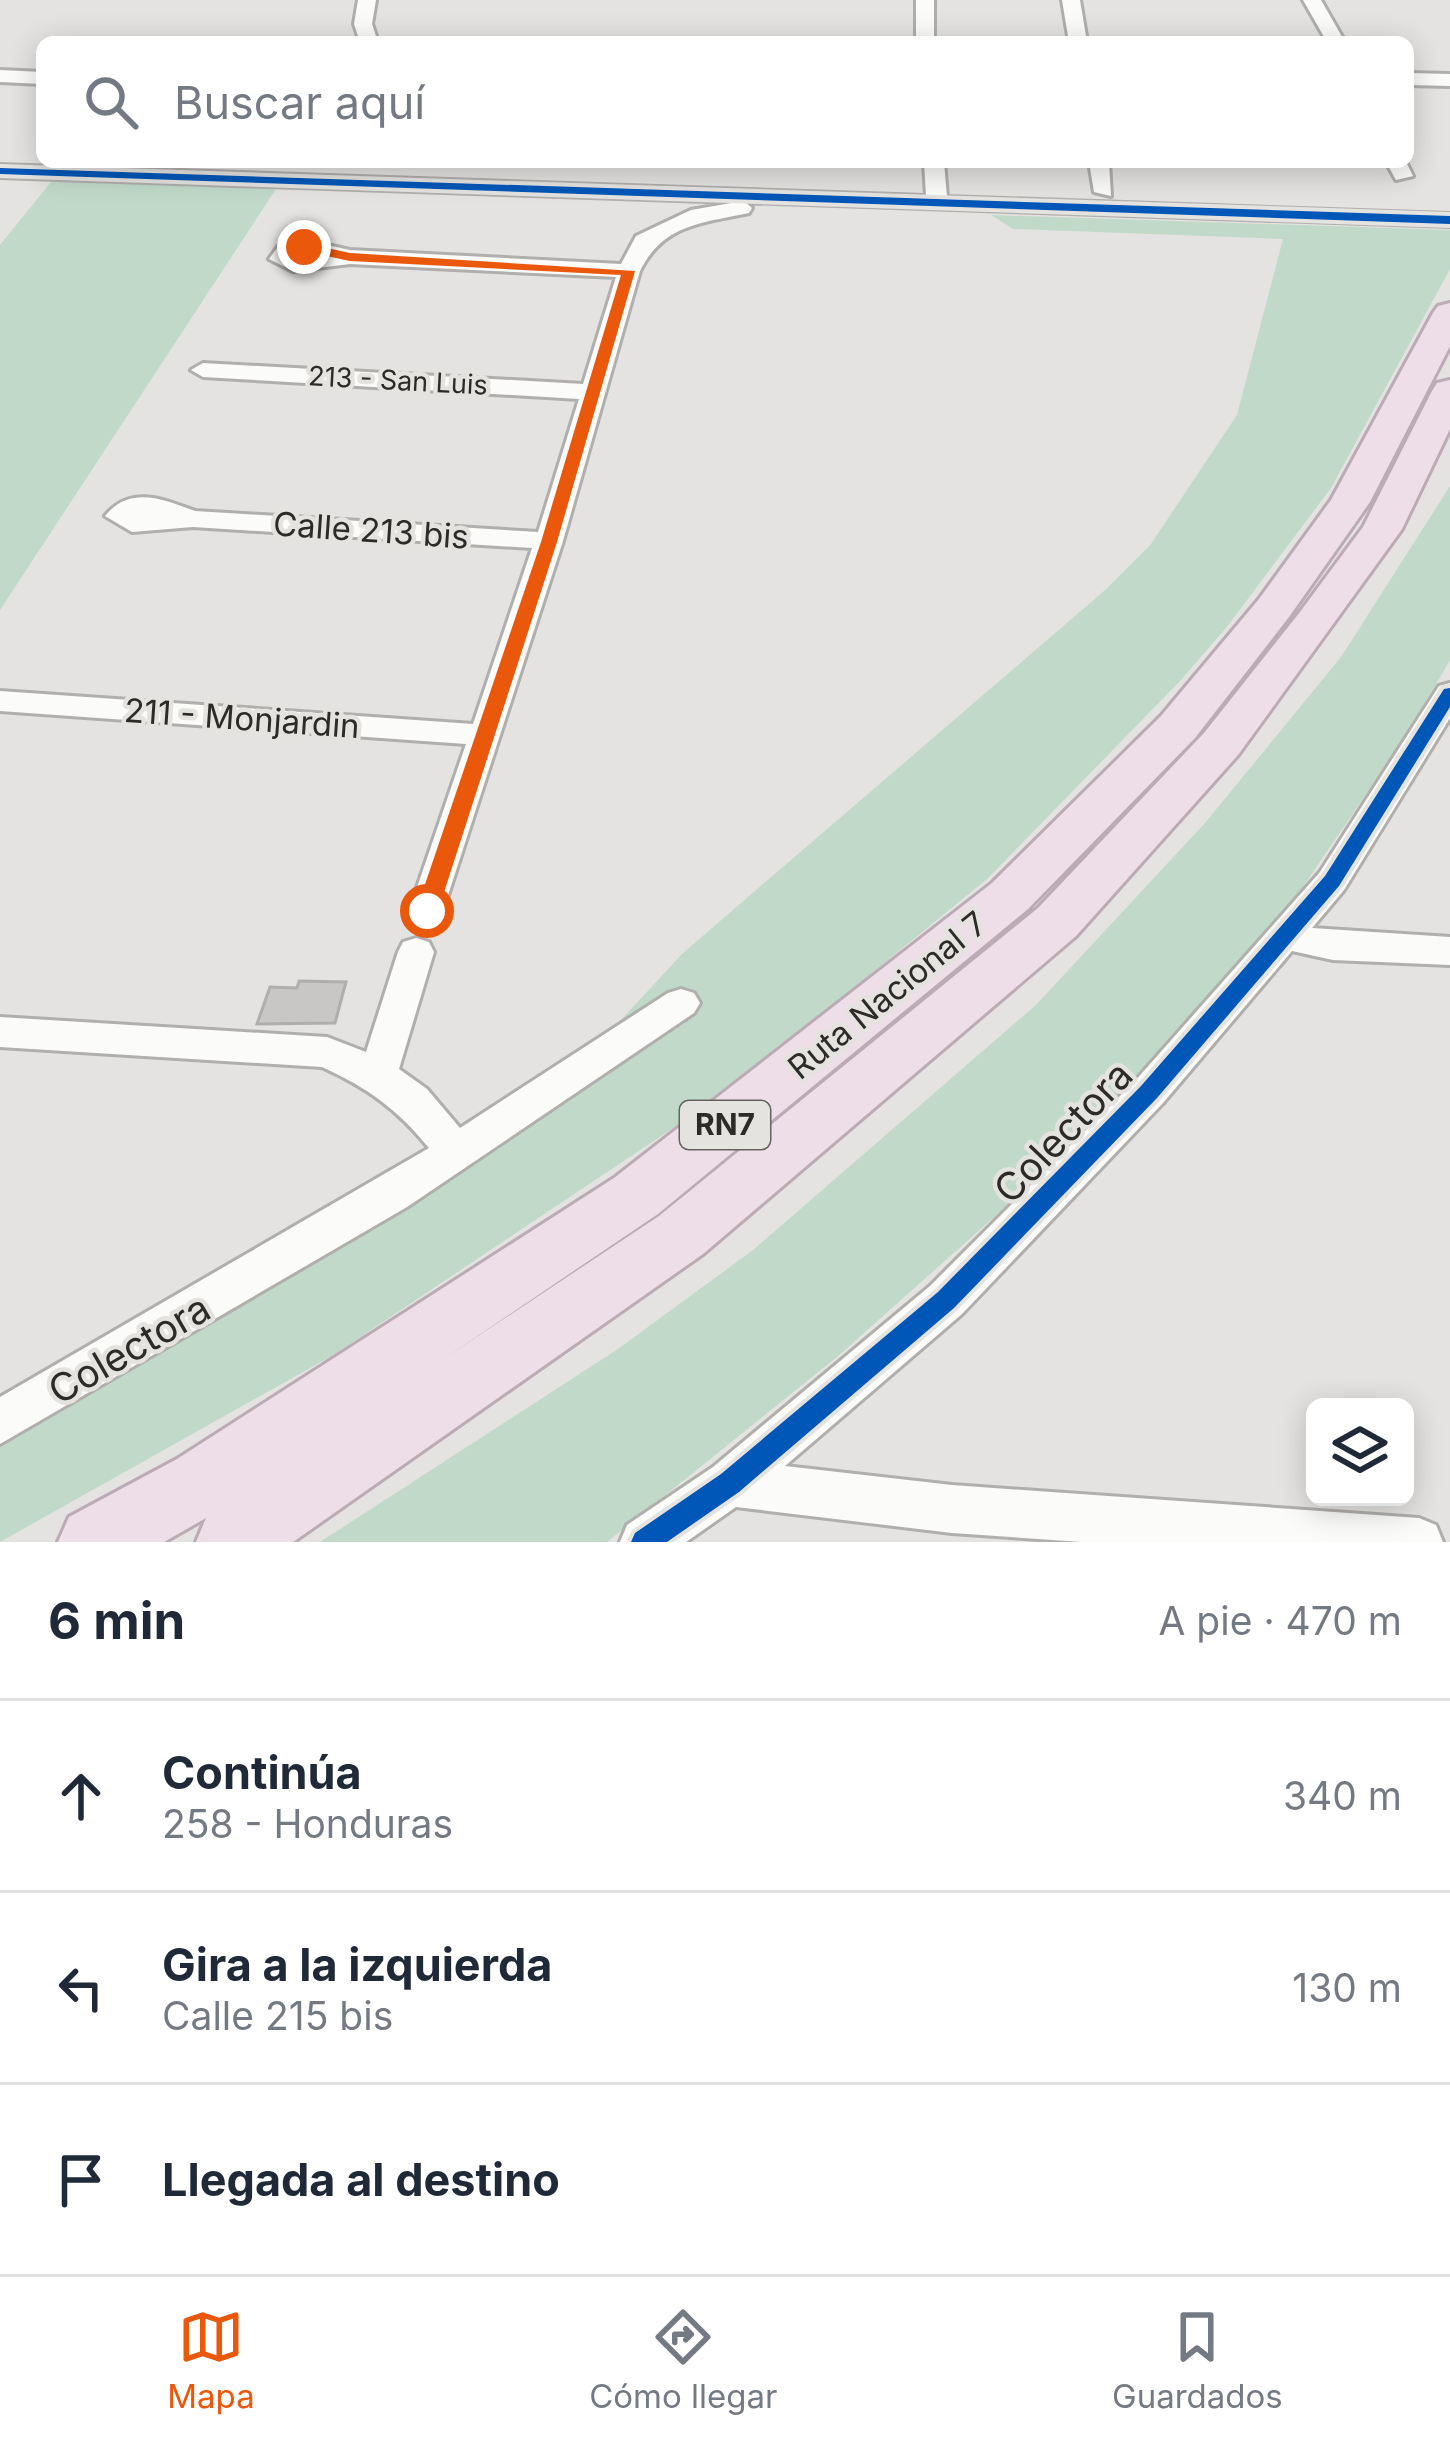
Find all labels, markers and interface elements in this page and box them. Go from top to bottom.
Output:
search box [36,36,1414,168]
icon: search [78,69,144,135]
text: Buscar aquí [174,75,425,130]
route end [277,220,331,274]
street label: 213 - San Luis [307,359,489,402]
street label: Calle 213 bis [272,503,470,557]
street label: 211 - Monjardin [123,690,361,746]
route start [400,884,454,938]
street label: Ruta Nacional 7 [780,903,994,1087]
street label: Colectora [984,1051,1142,1212]
road number: RN7 [680,1101,770,1149]
street label: Colectora [40,1284,218,1414]
map controls [1306,1398,1414,1506]
button: layers [1306,1398,1414,1506]
text: 6 min [48,1590,185,1651]
text: A pie · 470 m [1158,1597,1402,1644]
text: Continúa [162,1745,362,1800]
icon: ahead [48,1763,114,1829]
text: 340 m [1283,1772,1402,1819]
text: 258 - Honduras [162,1800,453,1847]
text: Gira a la izquierda [162,1937,552,1992]
icon: left [48,1955,114,2021]
text: 130 m [1292,1964,1402,2011]
text: Calle 215 bis [162,1992,393,2039]
icon: arrive [48,2147,114,2213]
text: Llegada al destino [162,2152,560,2207]
tab: Mapa [167,2304,255,2416]
tab: Cómo llegar [589,2304,778,2416]
tab: Guardados [1112,2304,1283,2416]

